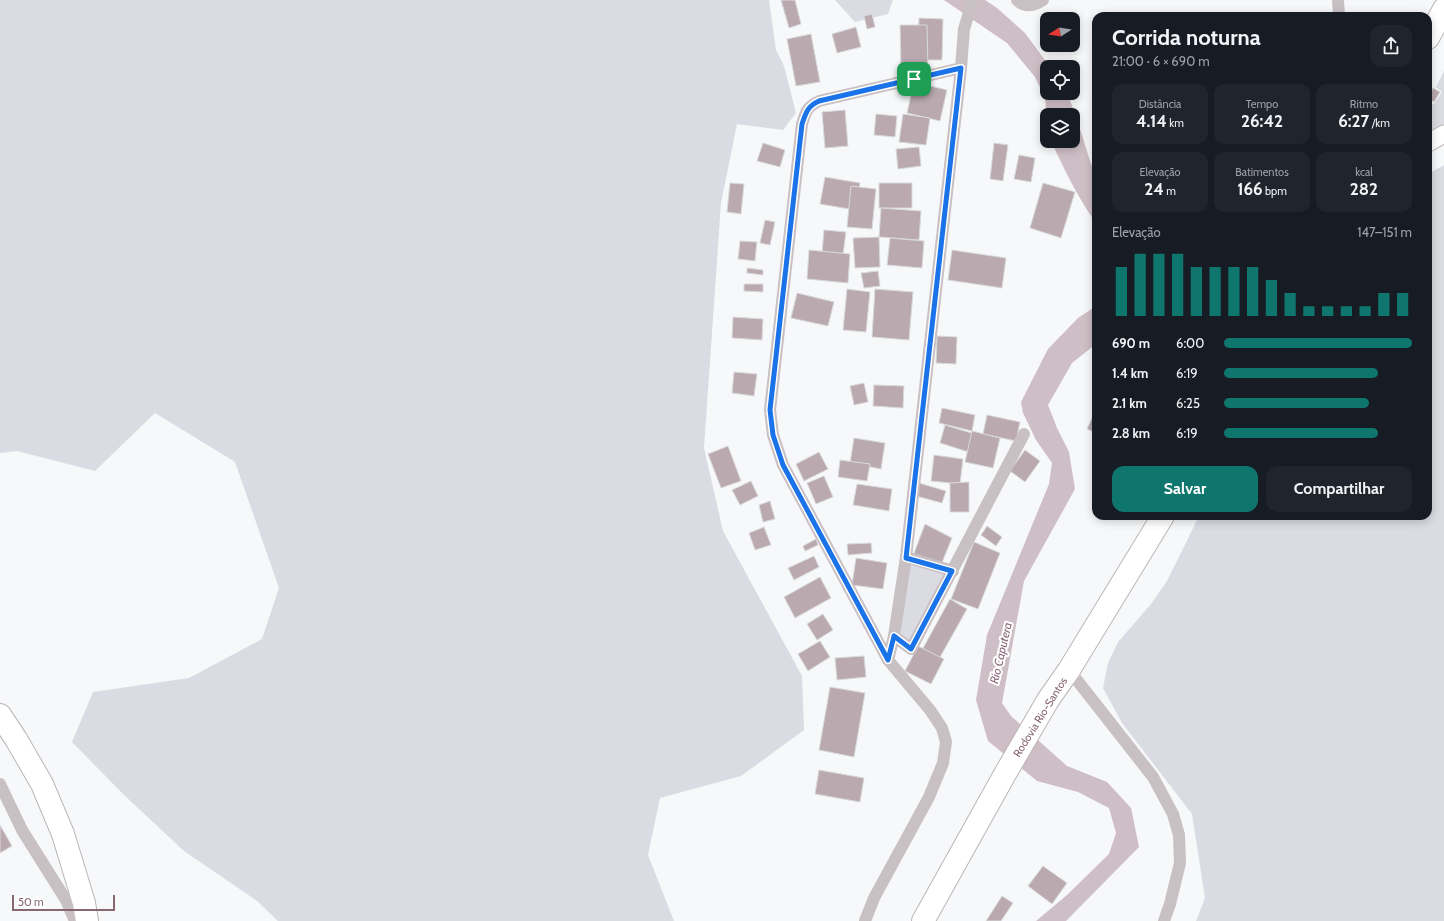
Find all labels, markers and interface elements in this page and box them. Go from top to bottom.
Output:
north arrow [1040,12,1080,52]
map controls [1040,12,1080,148]
text: Corrida noturna [1112,24,1261,51]
button: share [1370,25,1412,67]
text: 21:00 · 6 × 690 m [1112,53,1210,69]
button: locate [1040,60,1080,100]
pin [897,62,931,96]
icon: arrive [903,68,925,90]
text: Distância [1139,97,1181,111]
text: Tempo [1246,97,1278,111]
text: Ritmo [1350,97,1378,111]
button: layers [1040,108,1080,148]
text: 4.14 [1136,111,1167,131]
text: 26:42 [1241,111,1283,131]
text: 6:27 [1338,111,1369,131]
text: km [1167,116,1184,130]
text: /km [1369,116,1390,130]
text: Elevação [1139,165,1181,179]
text: Batimentos [1235,165,1289,179]
text: kcal [1355,165,1373,179]
text: 24 [1144,179,1164,199]
text: 166 [1237,179,1263,199]
text: 282 [1350,179,1378,199]
text: m [1164,184,1176,198]
text: bpm [1263,184,1287,198]
text: Elevação [1112,224,1161,240]
text: 147–151 m [1357,224,1412,240]
text: 690 m [1112,335,1150,351]
text: 6:00 [1176,335,1204,351]
text: 1.4 km [1112,365,1148,381]
text: 6:19 [1176,365,1198,381]
text: 2.1 km [1112,395,1147,411]
text: 6:25 [1176,395,1200,411]
text: 2.8 km [1112,425,1150,441]
text: 6:19 [1176,425,1198,441]
button: Salvar [1112,466,1258,512]
button: Compartilhar [1266,466,1412,512]
water label: Rio Caputera [986,621,1015,685]
street label: Rodovia Rio-Santos [1010,674,1070,760]
scale bar [12,893,115,912]
text: 50 m [18,895,44,909]

